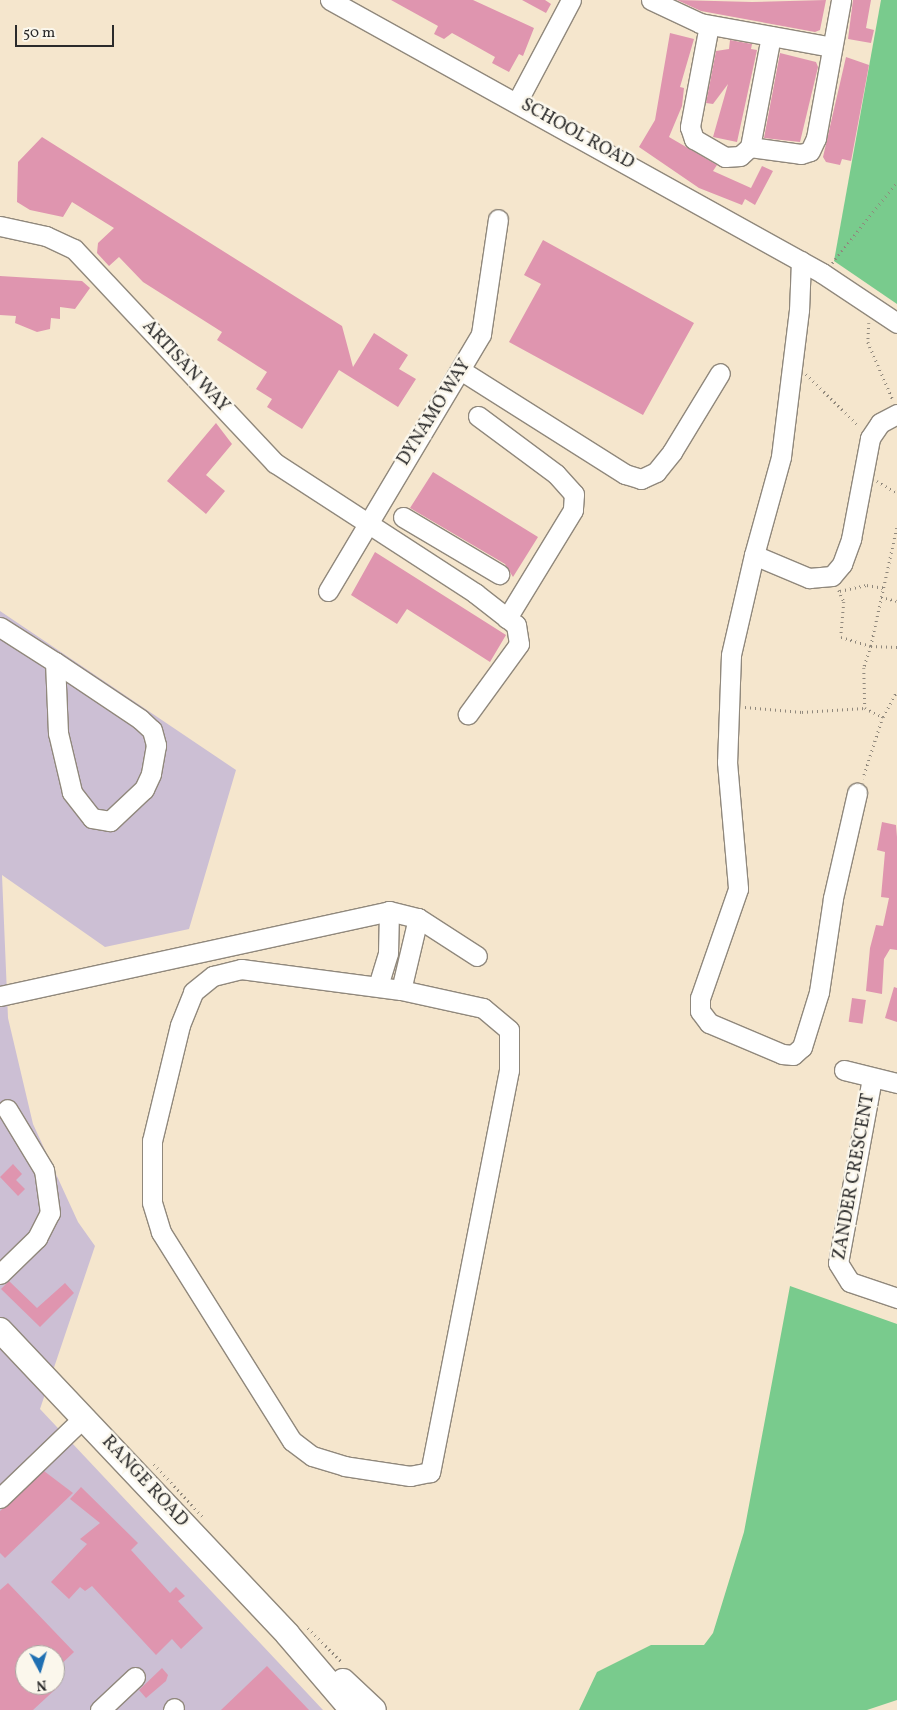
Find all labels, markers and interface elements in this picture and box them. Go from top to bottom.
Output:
scale bar [18,15,116,47]
text: 50 m [23,23,55,44]
street label: SCHOOL ROAD [517,95,637,175]
street label: ARTISAN WAY [137,316,233,418]
street label: DYNAMO WAY [394,356,476,470]
street label: ZANDER CRESCENT [830,1092,880,1262]
street label: RANGE ROAD [96,1432,192,1532]
north arrow [15,1645,65,1695]
text: N [35,1674,48,1694]

